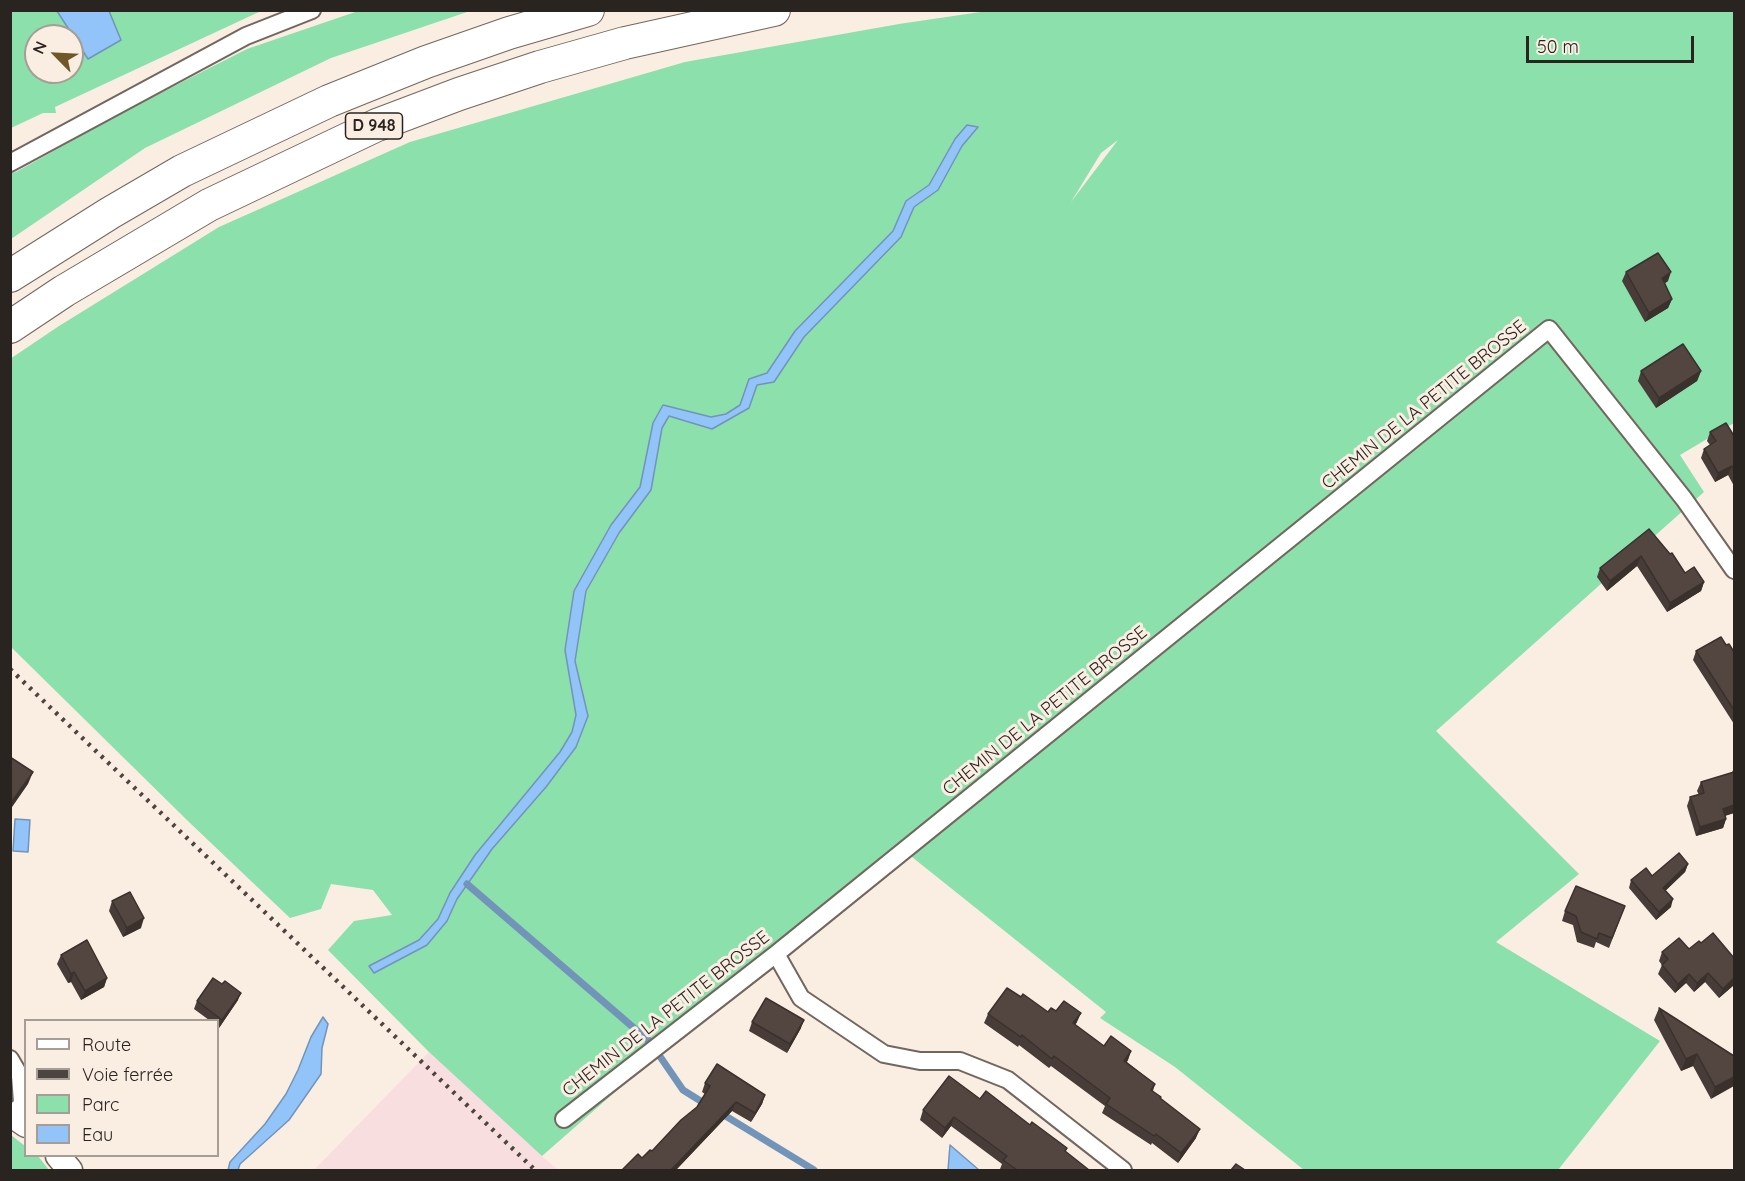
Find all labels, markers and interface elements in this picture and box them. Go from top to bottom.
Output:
north arrow [24,24,84,84]
scale bar [1529,24,1697,62]
text: 50 m [1537,35,1579,58]
text: N [28,38,51,57]
road number: D 948 [346,113,403,139]
street label: CHEMIN DE LA PETITE BROSSE [1317,316,1531,494]
street label: CHEMIN DE LA PETITE BROSSE [938,622,1152,800]
street label: CHEMIN DE LA PETITE BROSSE [558,926,774,1102]
legend [24,1019,219,1157]
text: Route [82,1033,131,1056]
text: Voie ferrée [82,1063,173,1086]
text: Parc [82,1093,119,1116]
text: Eau [82,1123,113,1146]

